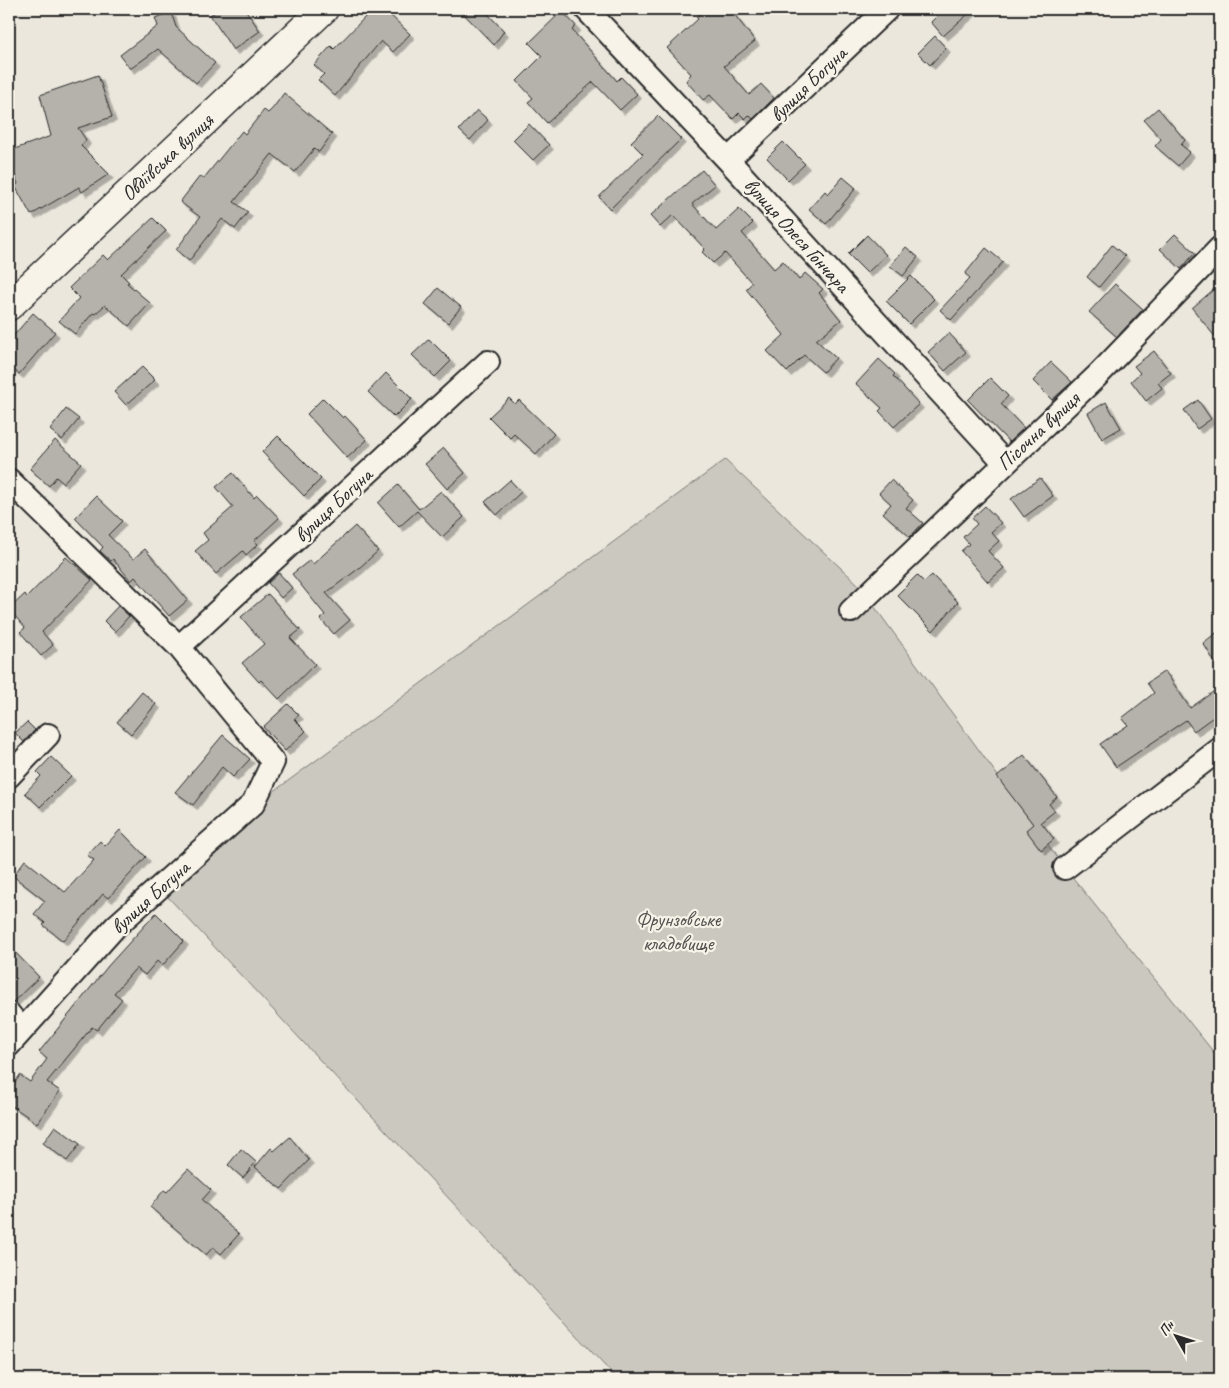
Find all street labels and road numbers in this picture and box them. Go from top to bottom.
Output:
street label: вулиця Богуна [764,39,854,127]
street label: Овдіївська вулиця [115,107,220,206]
street label: вулиця Олеся Гончара [739,172,856,299]
street label: Пісочна вулиця [991,385,1086,476]
street label: вулиця Богуна [288,461,379,548]
street label: вулиця Богуна [105,853,197,939]

